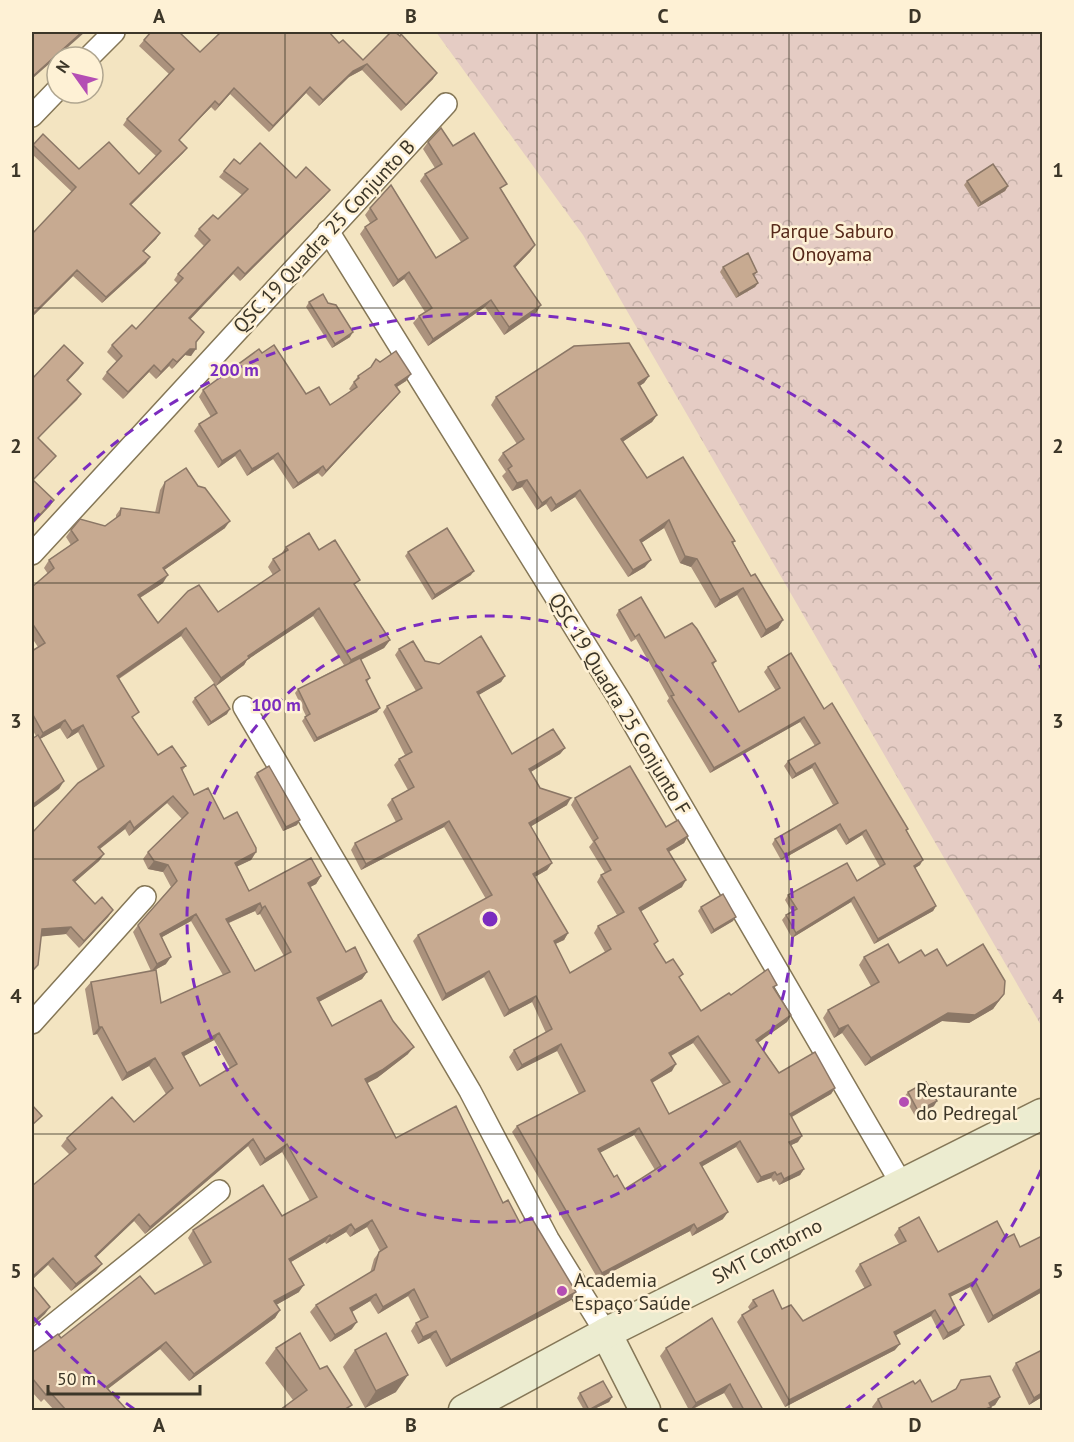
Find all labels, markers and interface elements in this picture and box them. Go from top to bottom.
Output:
text: A [153,3,166,29]
text: B [405,3,417,29]
text: C [657,3,669,29]
text: D [909,3,922,29]
north arrow [45,45,105,105]
text: N [51,57,74,77]
street label: QSC 19 Quadra 25 Conjunto B [227,134,421,338]
text: 1 [10,157,22,183]
text: 1 [1052,157,1064,183]
park label: Parque Saburo Onoyama [770,218,894,267]
text: 200 m [209,358,259,381]
text: 2 [10,433,22,459]
text: 2 [1052,433,1064,459]
street label: QSC 19 Quadra 25 Conjunto F [543,588,697,820]
text: 100 m [251,693,301,716]
text: 3 [10,708,22,734]
text: 3 [1052,708,1064,734]
centre of rings [480,909,500,929]
text: 4 [10,983,22,1009]
text: 4 [1052,983,1064,1009]
place label: Restaurante do Pedregal [916,1077,1018,1126]
marker: Restaurante do Pedregal [897,1095,911,1109]
street label: SMT Contorno [708,1212,826,1290]
text: 5 [10,1258,22,1284]
text: 5 [1052,1258,1064,1284]
place label: Academia Espaço Saúde [574,1267,691,1316]
marker: Academia Espaço Saúde [555,1284,569,1298]
scale bar [48,1358,200,1396]
text: 50 m [57,1367,96,1390]
text: A [153,1412,166,1438]
text: B [405,1412,417,1438]
text: C [657,1412,669,1438]
text: D [909,1412,922,1438]

